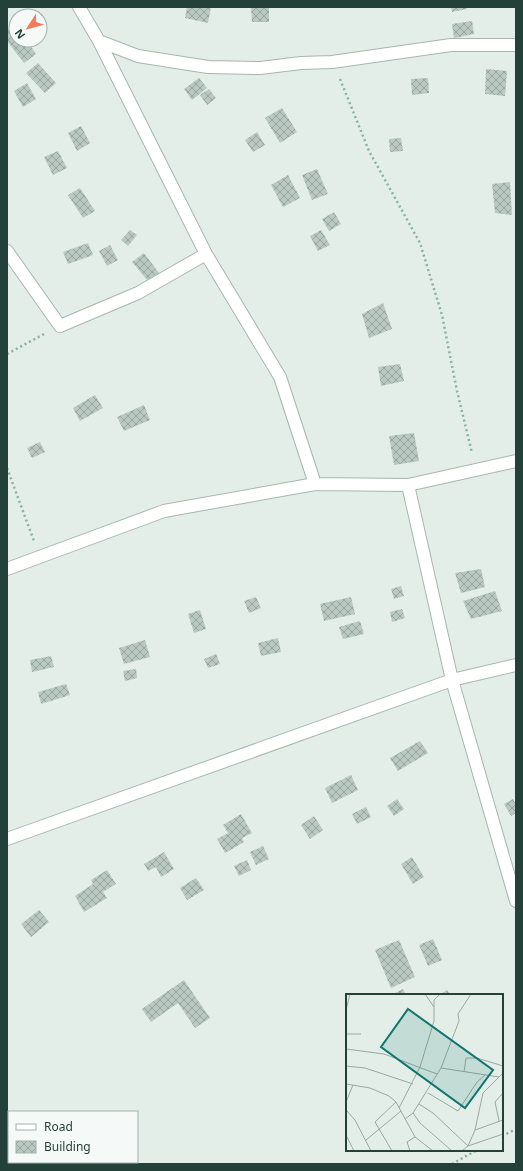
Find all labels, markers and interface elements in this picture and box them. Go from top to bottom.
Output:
north arrow [8,8,48,48]
text: N [11,26,28,42]
inset map [346,994,503,1151]
legend [8,1111,138,1163]
text: Road [44,1118,73,1135]
text: Building [44,1138,91,1155]

